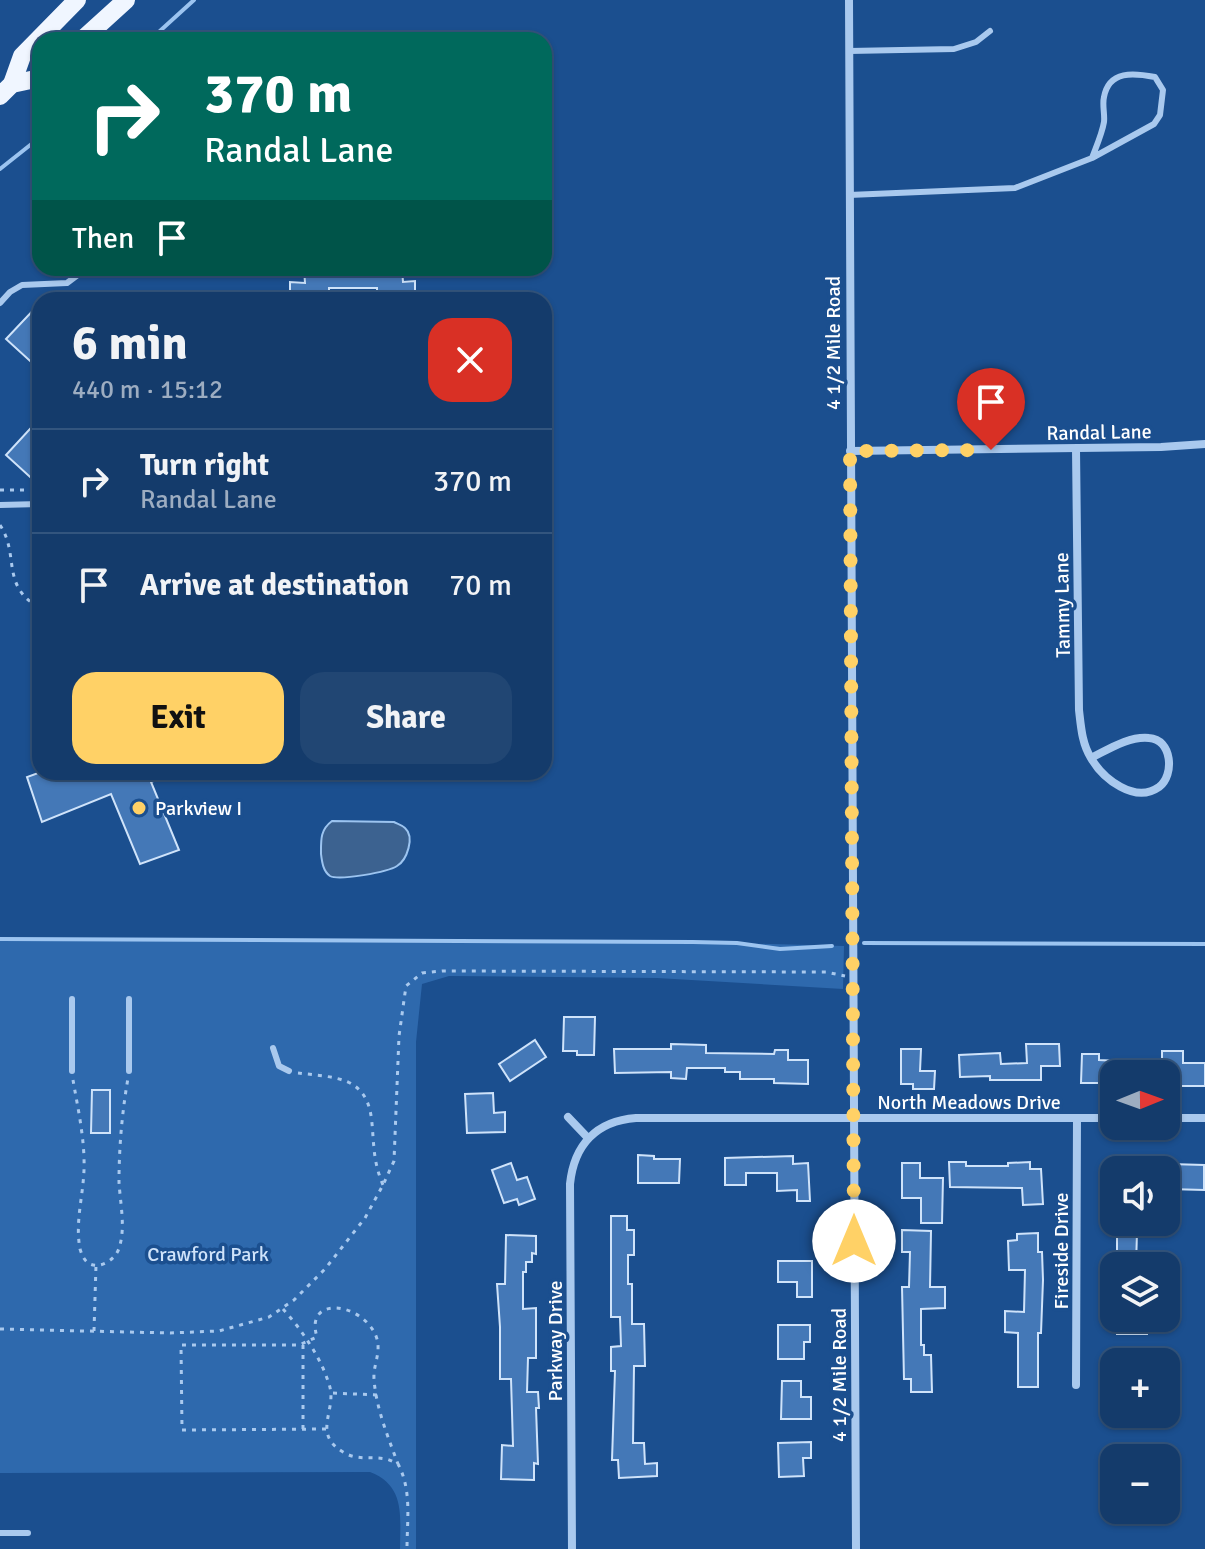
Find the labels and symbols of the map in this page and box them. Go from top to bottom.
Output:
street label: 4 1/2 Mile Road [821,276,846,410]
pin [957,368,1025,450]
street label: Randal Lane [1046,419,1152,446]
street label: Tammy Lane [1049,552,1076,658]
place label: Parkview I [155,796,242,821]
marker: Parkview I [130,799,148,817]
north arrow [1100,1060,1180,1140]
street label: North Meadows Drive [877,1090,1061,1115]
street label: Fireside Drive [1049,1193,1074,1309]
position arrow [812,1199,896,1283]
park label: Crawford Park [147,1242,269,1267]
street label: Parkway Drive [543,1280,568,1402]
street label: 4 1/2 Mile Road [827,1308,852,1442]

